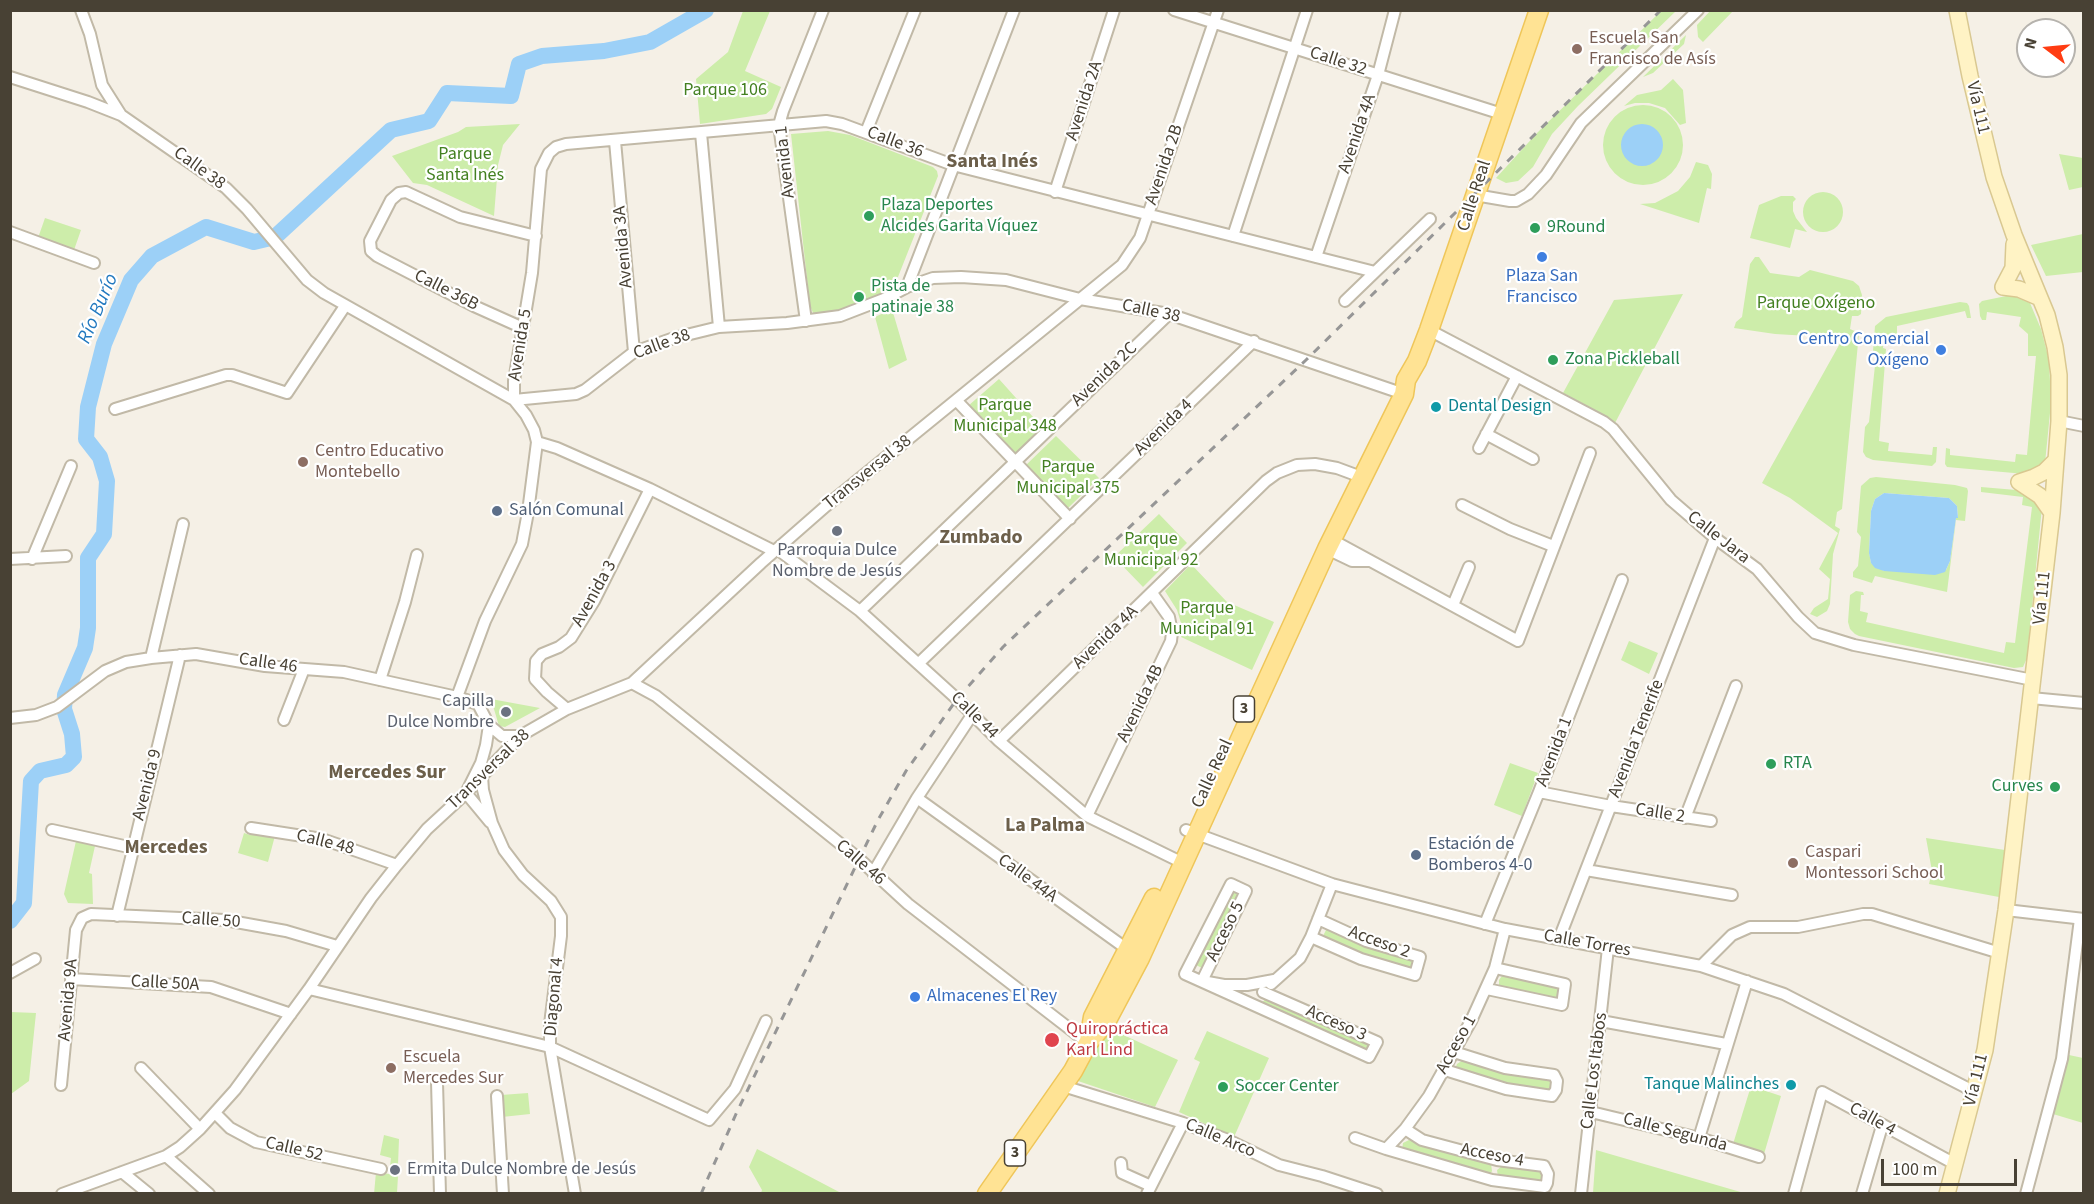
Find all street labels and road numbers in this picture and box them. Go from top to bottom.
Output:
street label: Calle 32 [1307,43,1369,81]
street label: Avenida 2A [1062,58,1108,144]
street label: Vía 111 [1960,80,1994,136]
street label: Avenida 4A [1334,91,1382,177]
street label: Calle 36 [864,122,926,164]
street label: Avenida 2B [1141,122,1189,208]
street label: Avenida 1 [771,125,801,199]
street label: Calle 38 [169,143,229,195]
street label: Calle Real [1453,158,1497,234]
street label: Avenida 3A [610,205,638,289]
street label: Calle 36B [410,266,482,316]
street label: Calle 38 [1120,295,1182,329]
street label: Avenida 5 [505,307,537,383]
street label: Calle 38 [631,325,693,365]
street label: Avenida 2C [1068,338,1142,412]
street label: Avenida 4 [1130,395,1198,461]
street label: Transversal 38 [820,431,916,515]
street label: Calle Jara [1682,507,1754,569]
street label: Avenida 3 [568,557,622,631]
street label: Vía 111 [2029,570,2057,626]
street label: Avenida 4A [1069,602,1143,674]
street label: Calle 46 [237,649,299,679]
street label: Avenida 4B [1113,662,1169,746]
street label: Avenida Tenerife [1605,677,1669,801]
street label: Calle 44 [946,688,1002,744]
road number: 3 [1234,696,1254,722]
street label: Avenida 1 [1532,714,1578,790]
street label: Transversal 38 [443,725,535,815]
street label: Calle Real [1188,736,1238,812]
street label: Avenida 9 [129,747,167,823]
street label: Calle 2 [1634,799,1686,829]
street label: Calle 48 [294,825,356,861]
street label: Calle 46 [831,836,889,890]
street label: Calle 44A [993,850,1061,908]
street label: Acceso 5 [1202,898,1250,966]
street label: Calle 50 [181,908,241,934]
street label: Acceso 2 [1345,922,1413,964]
street label: Calle Torres [1542,926,1632,962]
street label: Diagonal 4 [541,957,569,1037]
street label: Avenida 9A [55,958,83,1042]
street label: Calle 50A [130,971,200,997]
street label: Acceso 3 [1302,1001,1370,1047]
street label: Acceso 1 [1432,1012,1482,1078]
street label: Calle Los Itabos [1577,1012,1613,1130]
street label: Vía 111 [1960,1051,1994,1109]
street label: Calle 4 [1845,1098,1899,1142]
street label: Calle Segunda [1620,1109,1730,1157]
street label: Calle Arco [1181,1115,1259,1163]
street label: Calle 52 [263,1133,325,1167]
street label: Acceso 4 [1458,1139,1526,1173]
road number: 3 [1004,1140,1026,1166]

